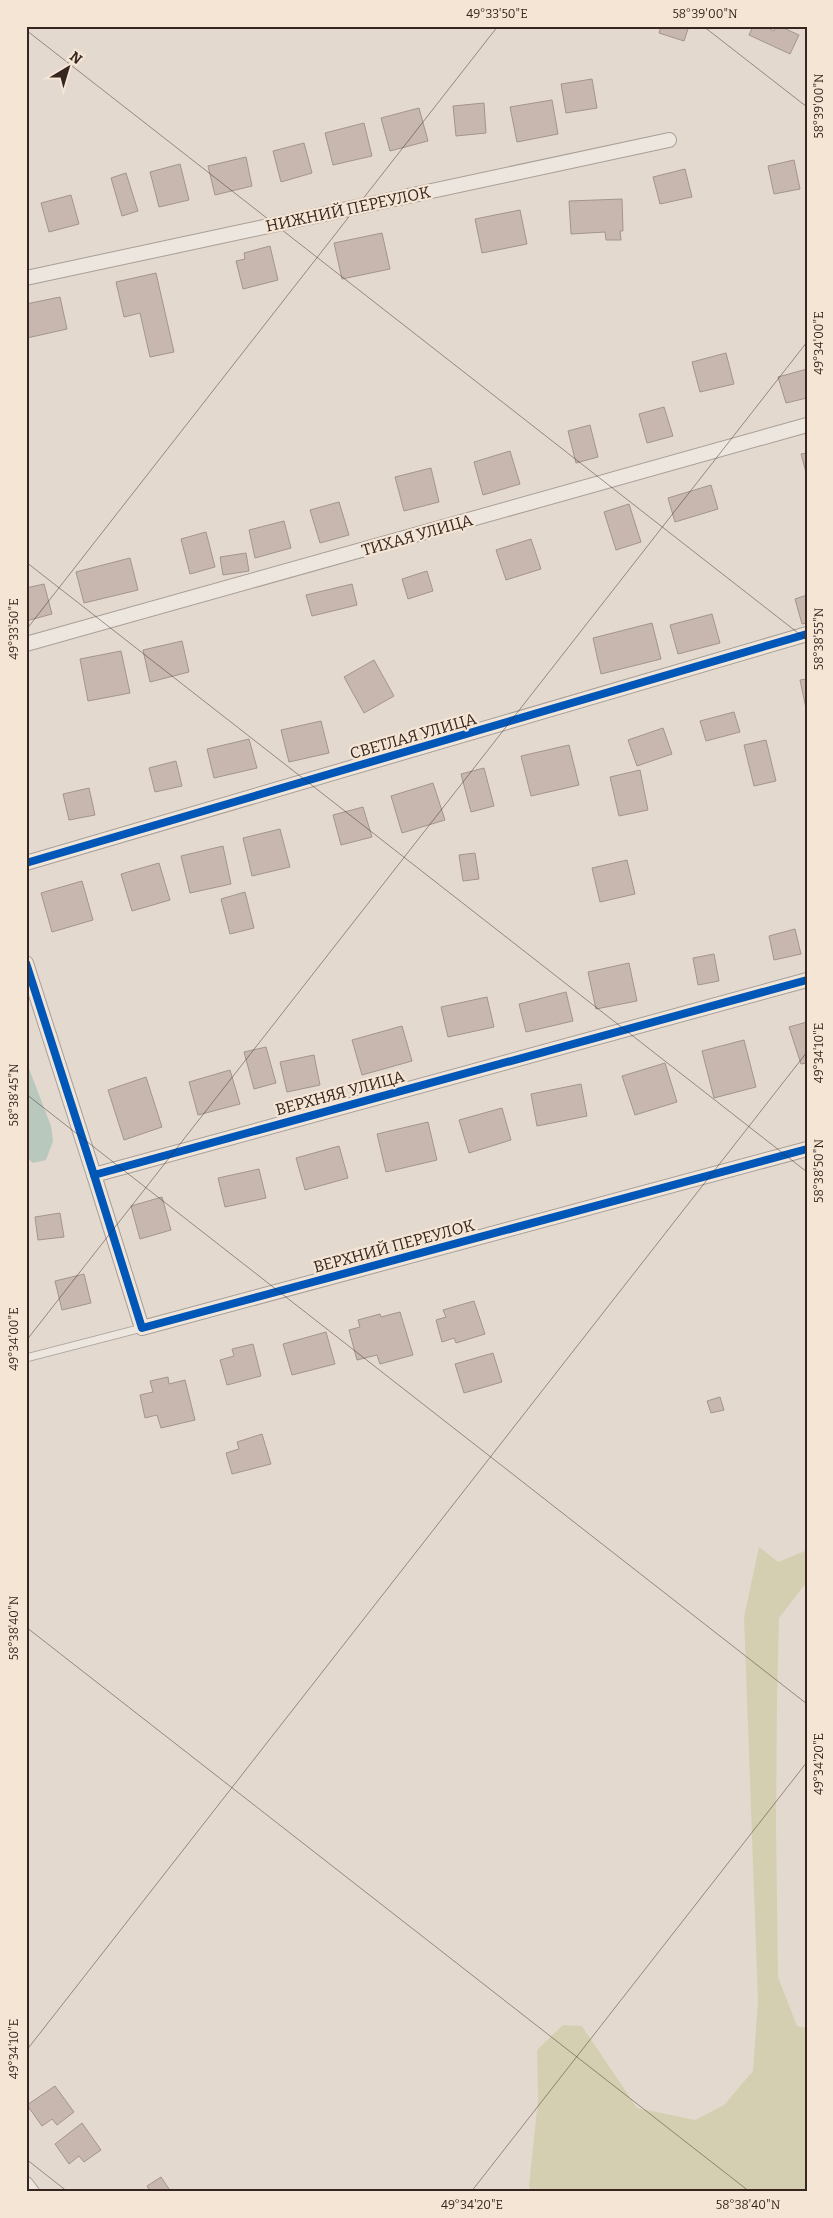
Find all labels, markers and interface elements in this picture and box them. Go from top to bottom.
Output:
text: 49°33'50"E [466,7,528,21]
text: 58°39'00"N [672,7,738,21]
north arrow [42,42,92,92]
text: N [66,48,85,68]
text: 58°39'00"N [812,73,826,139]
street label: НИЖНИЙ ПЕРЕУЛОК [264,181,433,236]
text: 49°34'00"E [812,311,826,375]
street label: ТИХАЯ УЛИЦА [359,510,475,560]
text: 49°33'50"E [7,598,21,660]
text: 58°38'55"N [812,607,826,670]
street label: СВЕТЛАЯ УЛИЦА [348,709,479,763]
text: 49°34'10"E [812,1023,826,1083]
text: 58°38'45"N [7,1063,21,1127]
street label: ВЕРХНЯЯ УЛИЦА [273,1066,407,1119]
text: 58°38'50"N [812,1139,826,1203]
street label: ВЕРХНИЙ ПЕРЕУЛОК [311,1214,477,1277]
text: 49°34'00"E [7,1307,21,1371]
text: 58°38'40"N [7,1595,21,1660]
text: 49°34'20"E [812,1733,826,1795]
text: 49°34'10"E [7,2019,21,2079]
text: 49°34'20"E [441,2198,503,2212]
text: 58°38'40"N [716,2198,781,2212]

